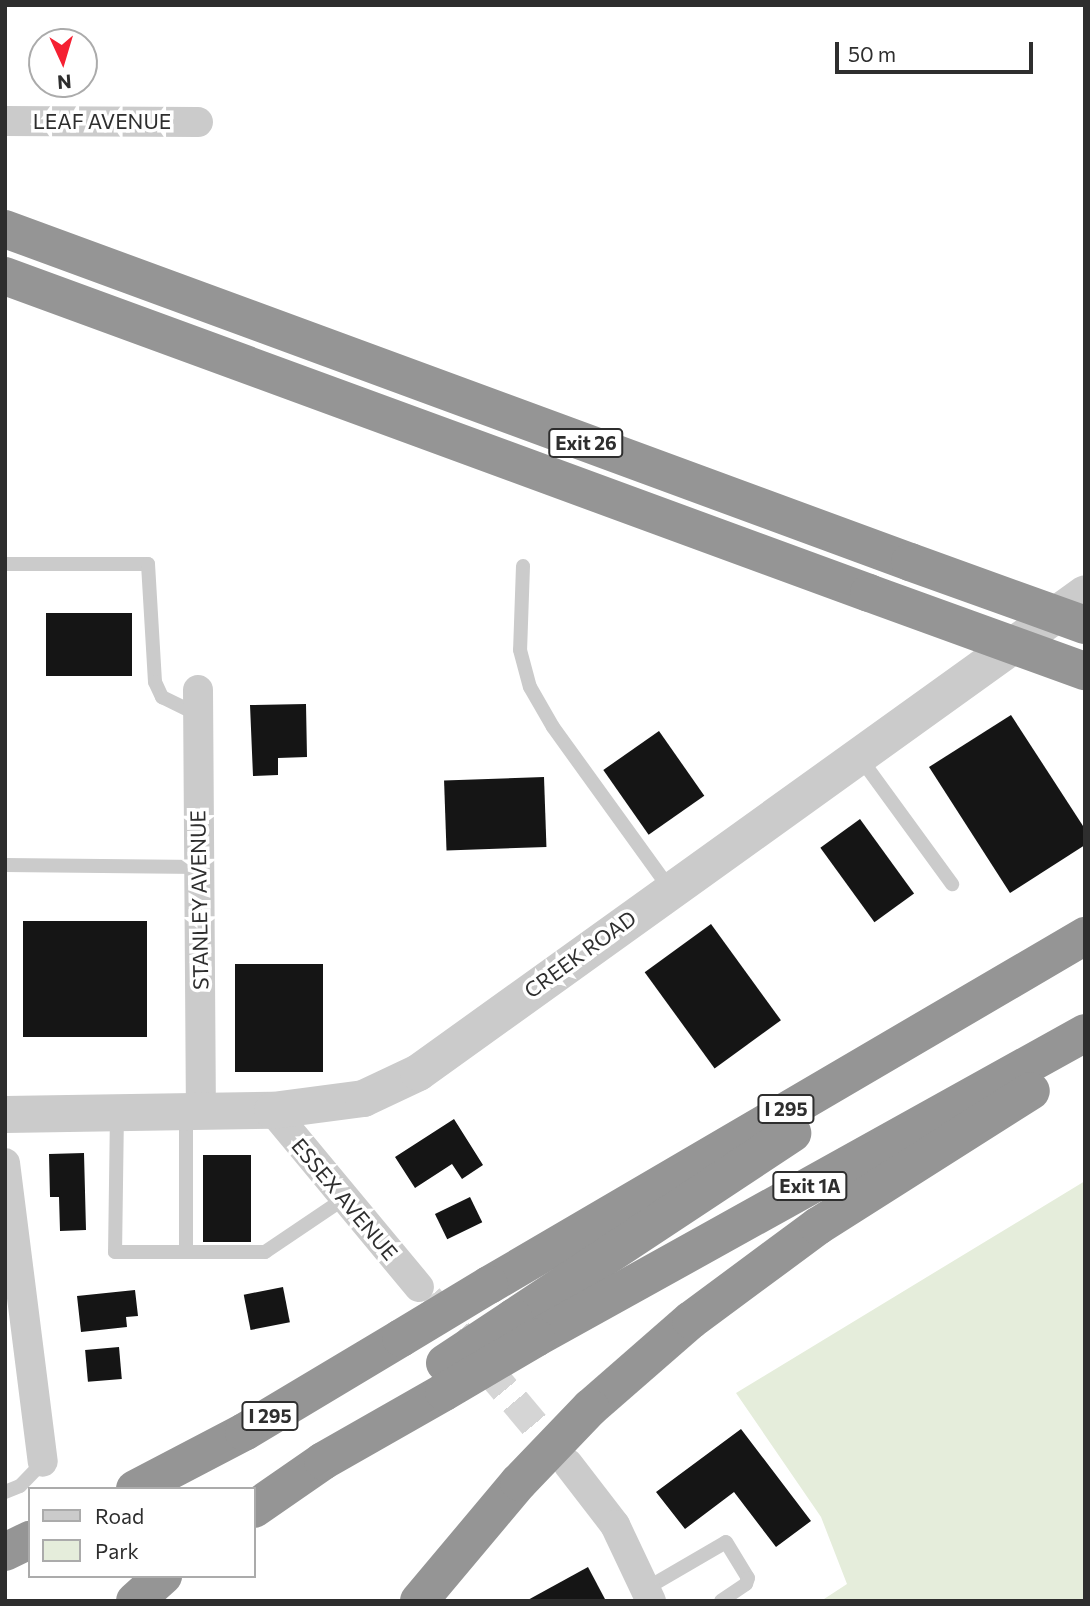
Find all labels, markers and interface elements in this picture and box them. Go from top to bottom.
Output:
north arrow [28,28,98,98]
scale bar [838,28,1036,72]
text: 50 m [848,41,896,66]
text: N [56,70,72,94]
street label: LEAF AVENUE [33,108,171,134]
road number: Exit 26 [548,428,624,458]
street label: STANLEY AVENUE [185,810,213,990]
street label: CREEK ROAD [519,905,641,1003]
road number: I 295 [756,1093,816,1124]
street label: ESSEX AVENUE [287,1133,403,1265]
road number: Exit 1A [772,1170,848,1202]
road number: I 295 [240,1400,300,1432]
legend [28,1487,256,1578]
text: Road [95,1503,144,1528]
text: Park [95,1538,139,1563]

